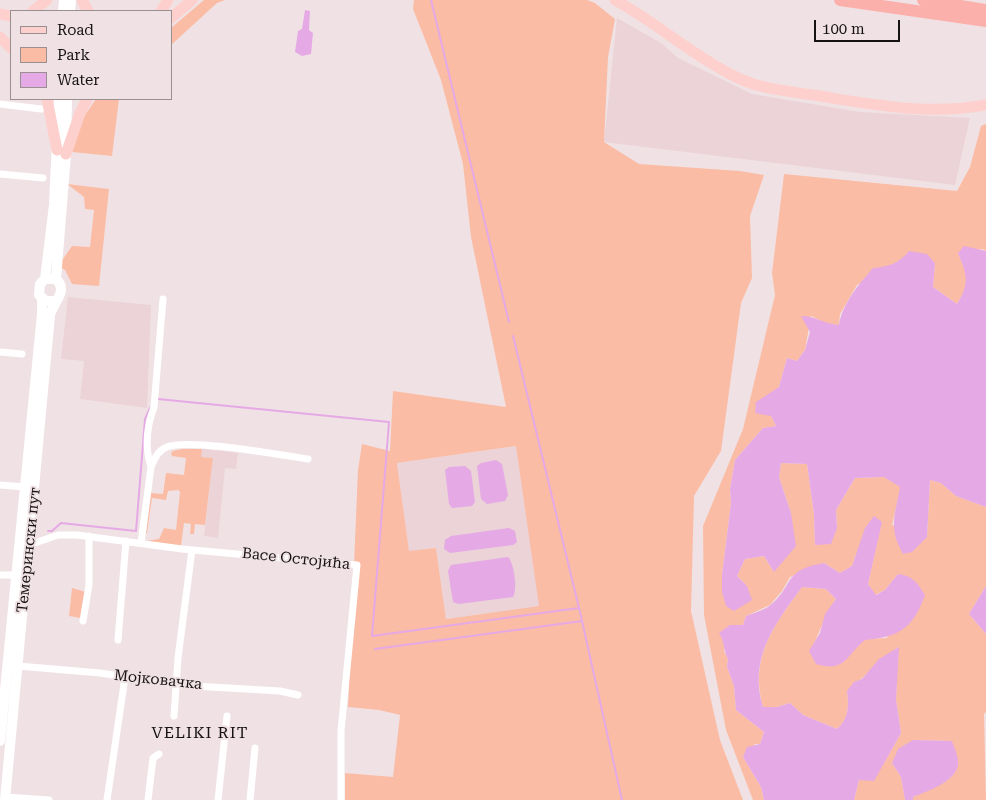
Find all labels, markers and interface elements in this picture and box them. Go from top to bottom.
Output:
legend [10,10,172,100]
scale bar [816,10,902,42]
text: 100 m [822,20,865,38]
text: Road [57,21,94,39]
text: Park [57,46,90,64]
text: Water [57,71,99,89]
street label: Темерински пут [13,486,45,614]
street label: Васе Остојића [241,544,351,574]
street label: Мојковачка [113,666,203,694]
district label: VELIKI RIT [150,723,250,743]

